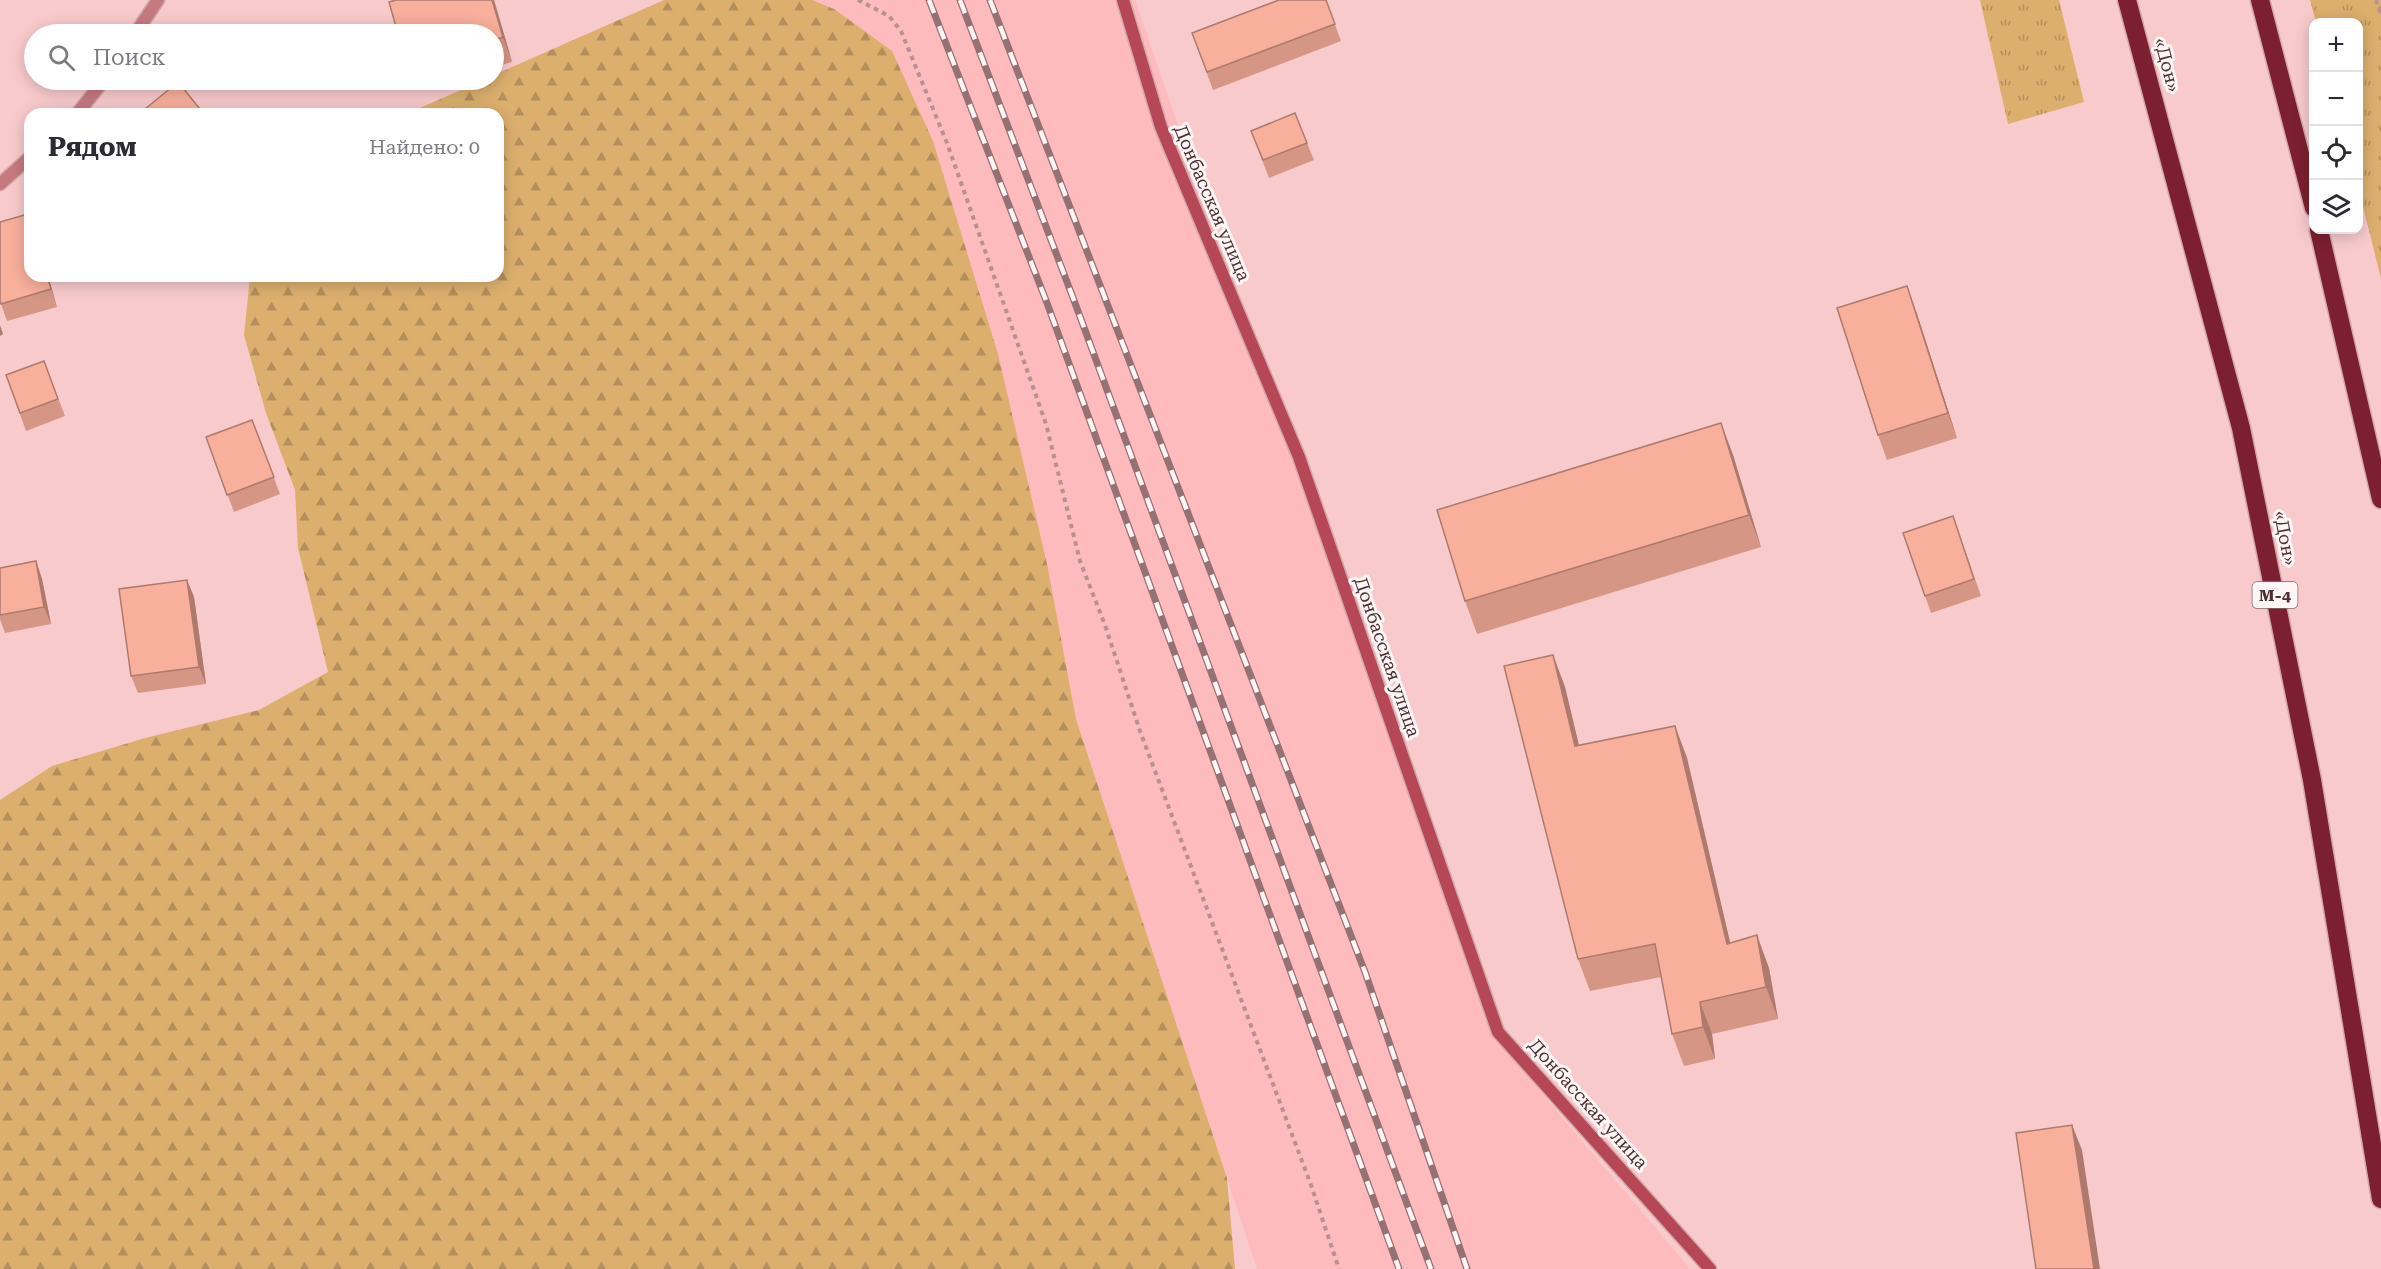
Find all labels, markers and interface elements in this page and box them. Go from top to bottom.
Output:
map controls [2309,18,2363,234]
button: + [2309,18,2363,72]
search box [24,24,504,90]
street label: «Дон» [2150,36,2185,94]
icon: search [45,41,78,74]
text: Поиск [93,45,165,70]
button: − [2309,72,2363,126]
street label: Донбасская улица [1170,121,1255,284]
button: locate [2309,126,2363,180]
text: Рядом [48,132,137,162]
text: Найдено: 0 [369,135,480,159]
button: layers [2309,180,2363,234]
street label: «Дон» [2270,509,2301,567]
street label: Донбасская улица [1350,574,1425,740]
road number: М-4 [2252,582,2298,608]
street label: Донбасская улица [1524,1034,1652,1173]

